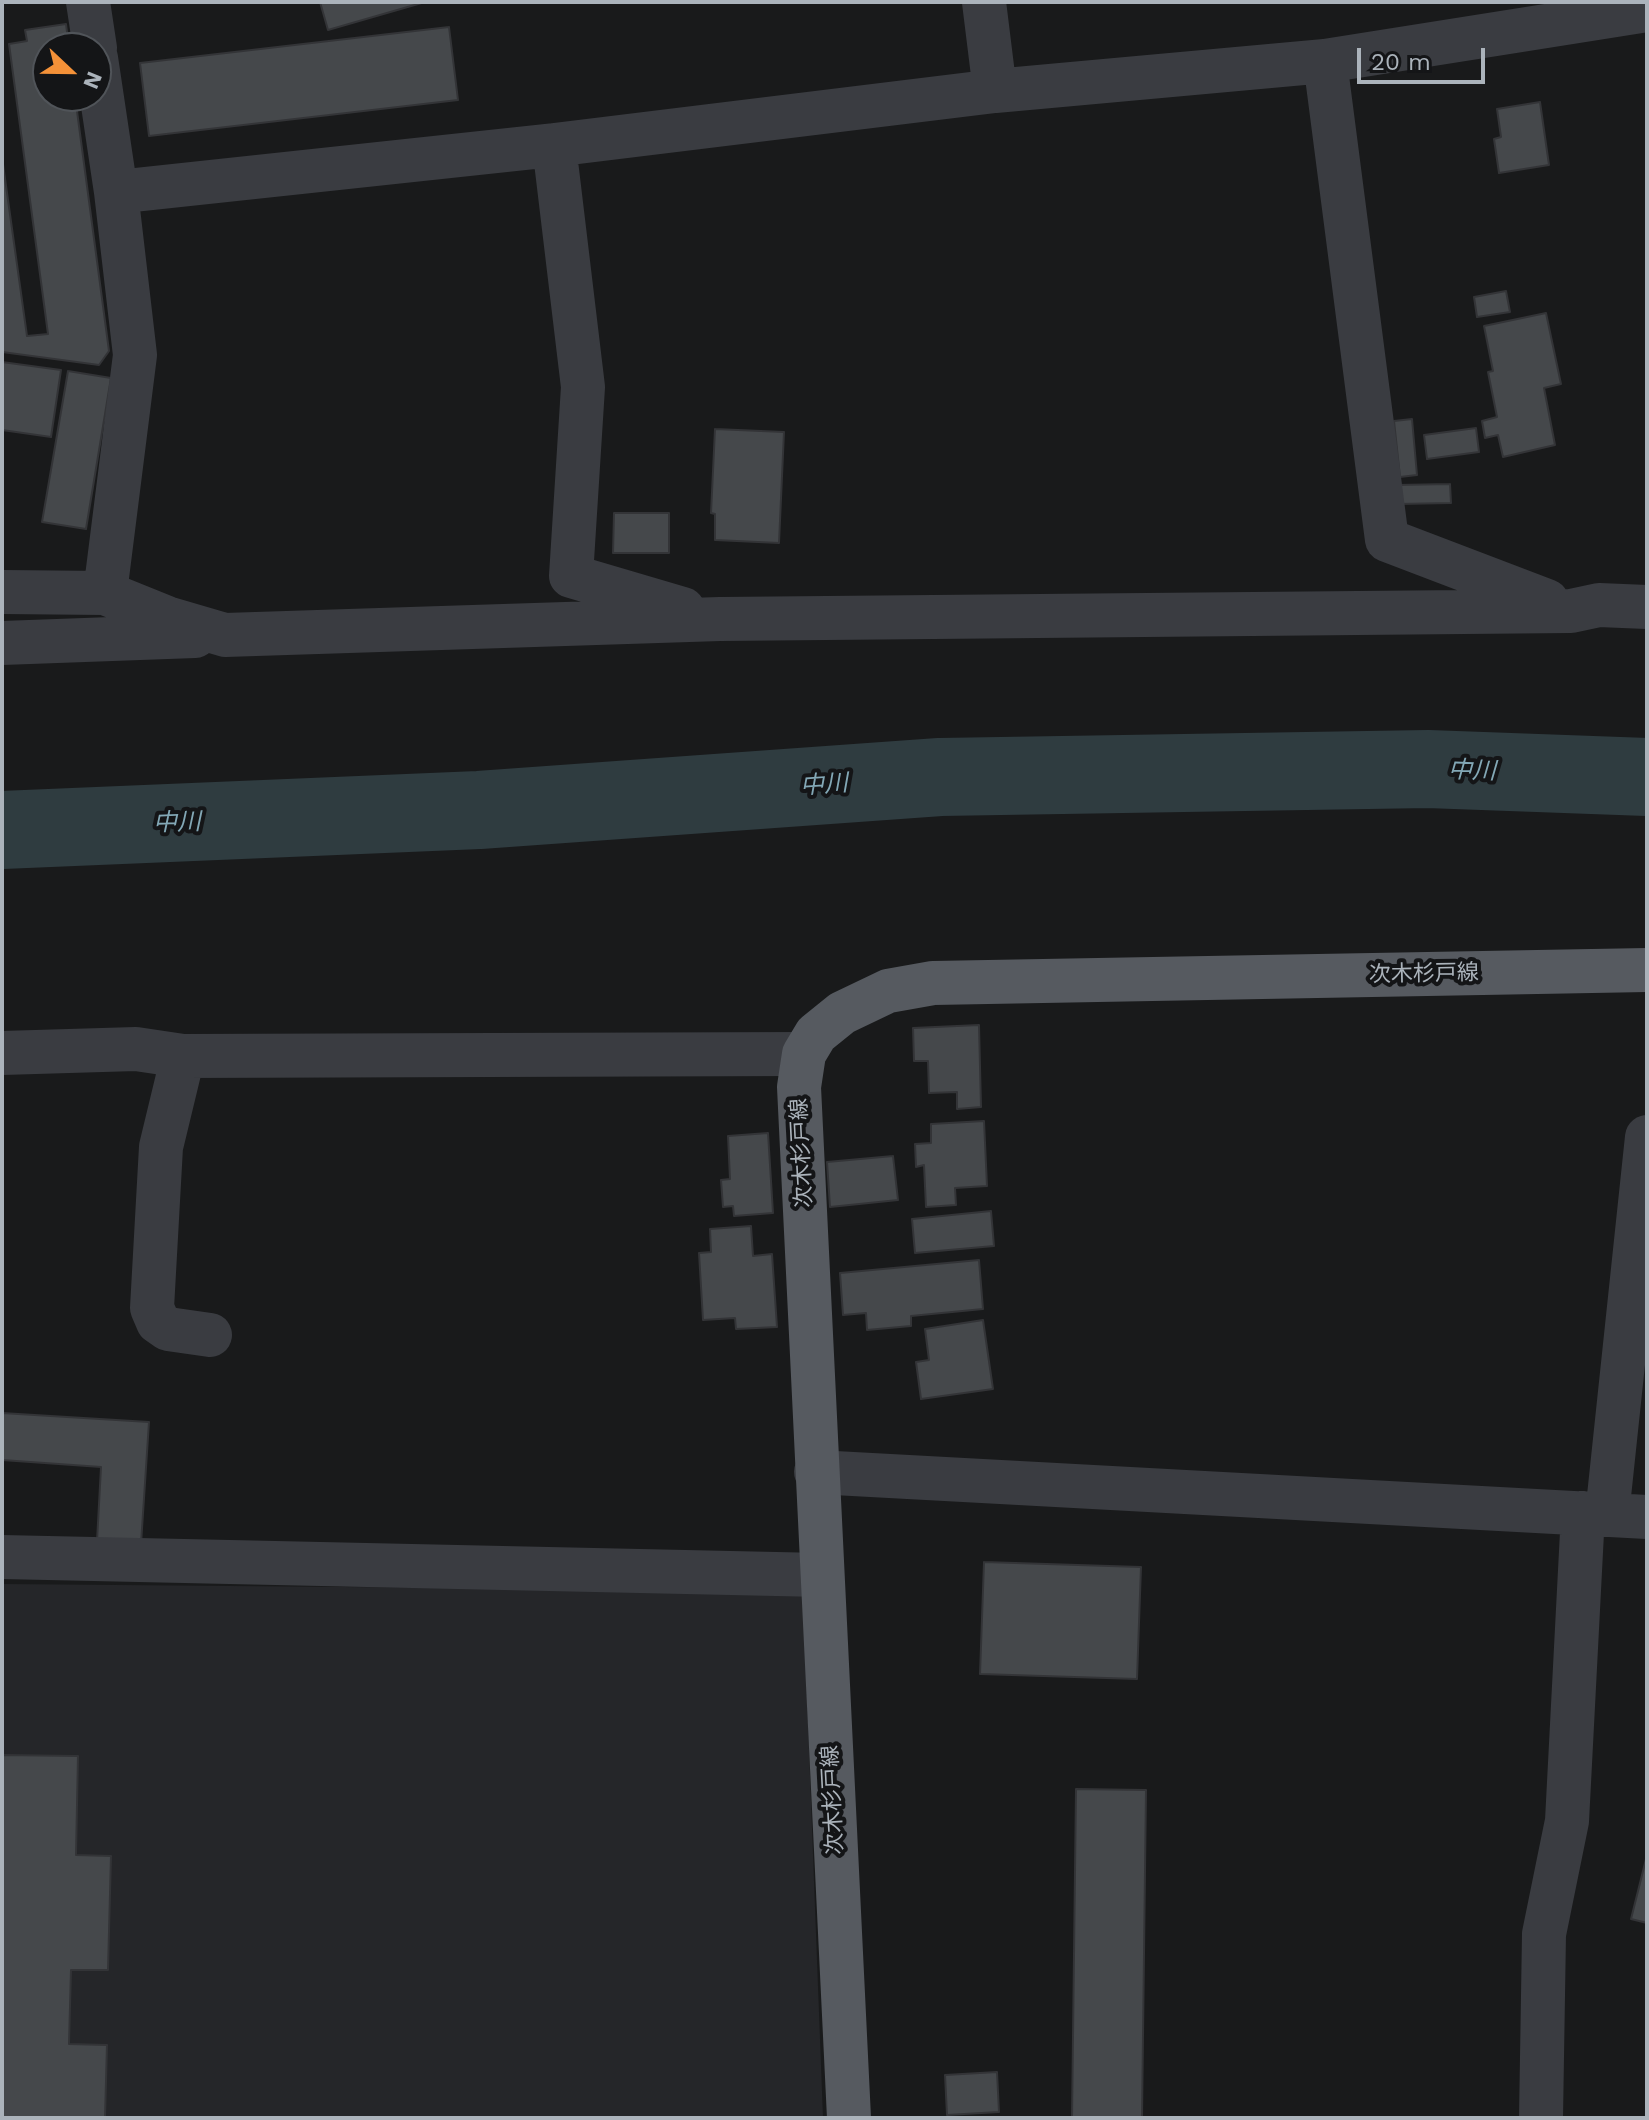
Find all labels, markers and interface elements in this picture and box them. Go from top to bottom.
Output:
north arrow [32,32,112,112]
scale bar [1361,32,1489,82]
text: 20 m [1371,48,1431,76]
text: N [78,68,108,93]
water label: 中川 [1448,756,1496,786]
water label: 中川 [799,769,849,801]
water label: 中川 [153,808,201,838]
street label: 次木杉戸線 [1369,960,1479,988]
street label: 次木杉戸線 [786,1097,818,1209]
street label: 次木杉戸線 [817,1744,849,1856]

